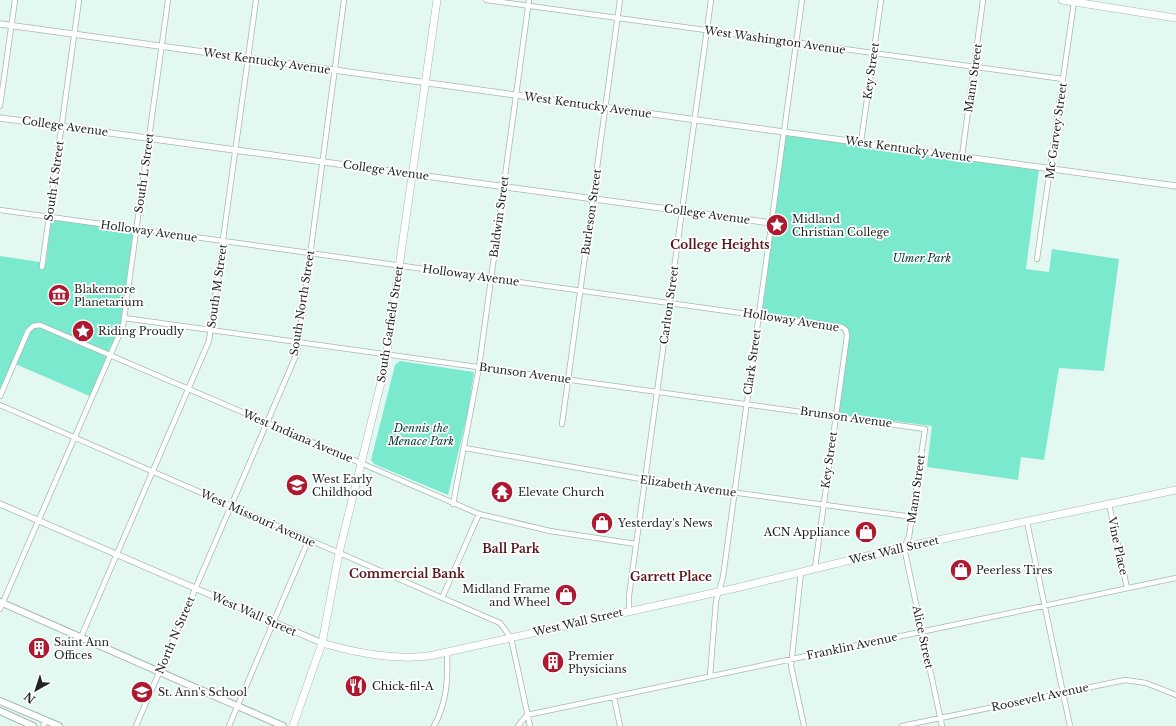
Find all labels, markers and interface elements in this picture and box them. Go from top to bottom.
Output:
street label: West Washington Avenue [703,23,846,57]
street label: Key Street [860,41,882,100]
street label: Mann Street [961,42,985,113]
street label: West Kentucky Avenue [201,45,332,77]
street label: Mc Garvey Street [1042,81,1070,180]
street label: West Kentucky Avenue [522,89,653,121]
street label: College Avenue [21,113,109,139]
street label: South L Street [131,131,157,214]
street label: West Kentucky Avenue [843,133,974,165]
street label: South K Street [41,139,67,222]
street label: College Avenue [342,157,430,183]
street label: Burleson Street [578,167,604,256]
street label: Baldwin Street [486,174,512,259]
street label: College Avenue [663,201,751,227]
place icon: Midland Christian College [764,212,790,238]
place label: Midland Christian College [792,212,889,239]
street label: Holloway Avenue [100,217,198,245]
district label: College Heights [670,237,770,252]
street label: South M Street [204,242,230,329]
street label: South North Street [287,248,317,357]
park label: Ulmer Park [893,251,952,265]
street label: Holloway Avenue [422,261,520,289]
street label: South Garfield Street [374,264,406,383]
street label: Carlton Street [657,264,682,345]
museum icon: Blakemore Planetarium [46,282,72,308]
place label: Blakemore Planetarium [74,282,144,309]
street label: Holloway Avenue [742,305,840,335]
place icon: Riding Proudly [70,318,96,344]
place label: Riding Proudly [98,324,184,338]
street label: Clark Street [740,327,764,396]
street label: Brunson Avenue [478,360,572,386]
street label: Brunson Avenue [799,404,893,430]
street label: West Indiana Avenue [240,406,355,466]
park label: Dennis the Menace Park [387,421,454,448]
street label: Key Street [818,430,840,489]
street label: Mann Street [904,453,928,524]
school or university icon: West Early Childhood [284,472,310,498]
place label: West Early Childhood [311,472,373,499]
street label: Elizabeth Avenue [639,472,737,500]
temple icon: Elevate Church [489,479,515,505]
place label: Elevate Church [518,485,605,499]
street label: West Missouri Avenue [197,486,318,550]
shop icon: Yesterday's News [589,510,615,536]
street label: Vine Place [1105,515,1131,576]
place label: Yesterday's News [617,516,713,530]
shop icon: ACN Appliance [853,519,879,545]
place label: ACN Appliance [763,525,850,539]
street label: West Wall Street [847,533,941,567]
district label: Ball Park [482,541,541,556]
shop icon: Peerless Tires [948,557,974,583]
place label: Peerless Tires [976,563,1052,577]
district label: Commercial Bank [349,566,466,581]
district label: Garrett Place [630,569,712,584]
place label: Midland Frame and Wheel [462,582,550,609]
shop icon: Midland Frame and Wheel [553,582,579,608]
street label: West Wall Street [208,589,300,639]
street label: North N Street [152,593,198,676]
street label: Alice Street [909,603,937,671]
street label: West Wall Street [531,605,625,639]
street label: Franklin Avenue [805,630,899,662]
building icon: Saint Ann Offices [26,635,52,661]
place label: Saint Ann Offices [54,635,109,662]
building icon: Premier Physicians [540,649,566,675]
place label: Premier Physicians [568,649,627,676]
north arrow [16,670,56,710]
restaurant icon: Chick-fil-A [343,673,369,699]
school or university icon: St. Ann's School [129,679,155,705]
place label: Chick-fil-A [372,679,434,693]
street label: Roosevelt Avenue [990,680,1090,714]
place label: St. Ann's School [158,685,248,699]
text: N [21,689,38,706]

